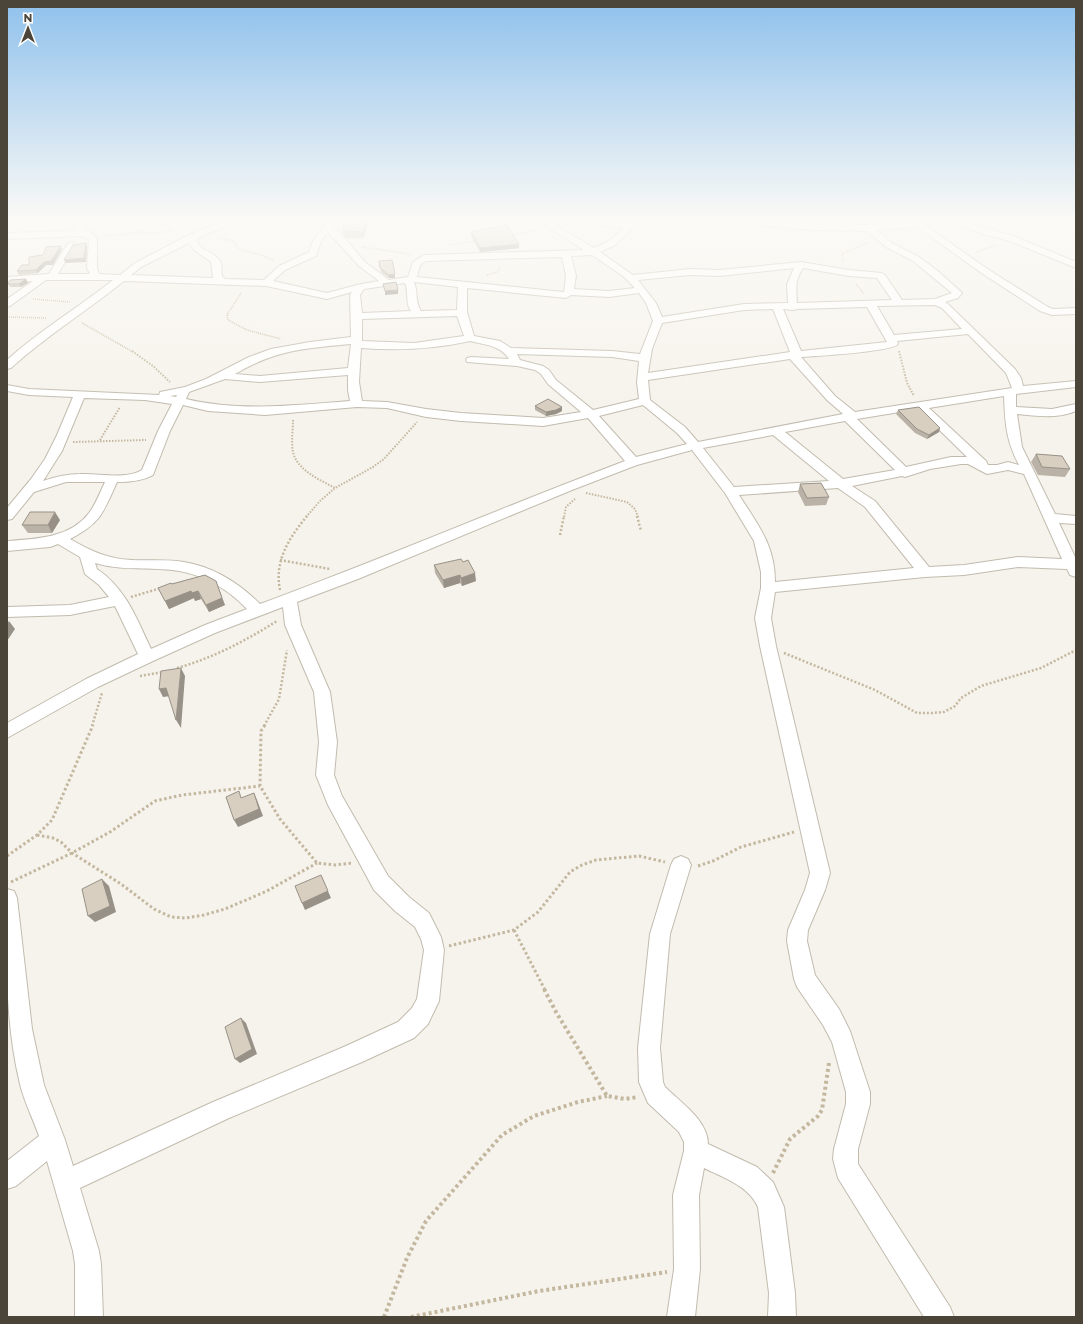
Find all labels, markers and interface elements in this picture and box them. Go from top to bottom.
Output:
north arrow [8,8,48,48]
text: N [24,11,32,25]

